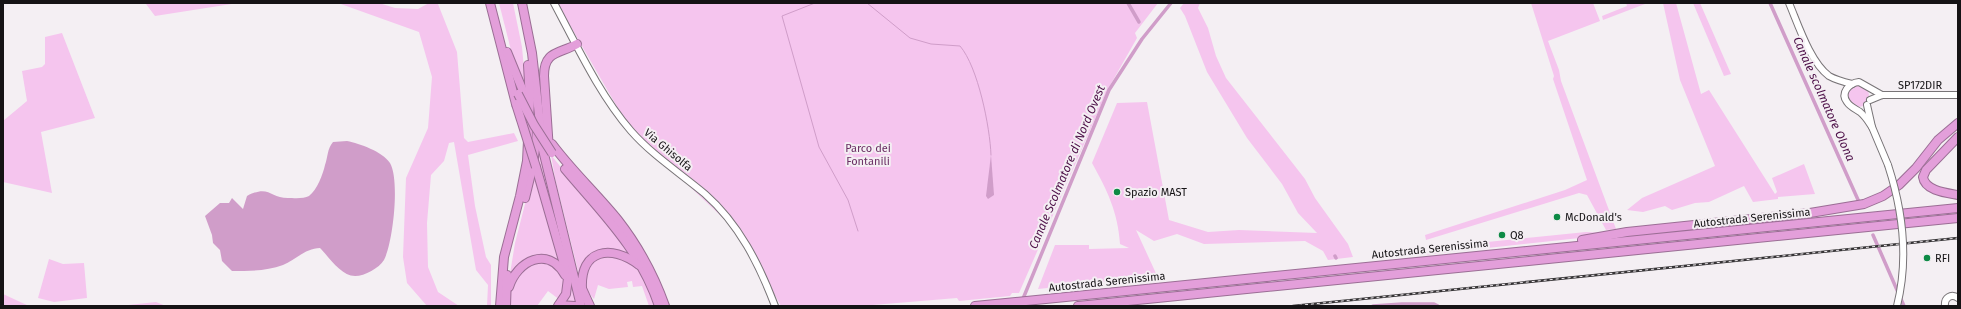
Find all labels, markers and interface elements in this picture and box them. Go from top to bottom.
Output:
water label: Canale scolmatore Olona [1790,35,1858,164]
street label: SP172DIR [1898,79,1942,92]
water label: Canale Scolmatore di Nord Ovest [1026,82,1108,251]
street label: Via Ghisolfa [641,126,695,174]
park label: Parco dei Fontanili [845,142,891,168]
place label: Spazio MAST [1125,186,1187,199]
marker: Spazio MAST [1112,187,1122,197]
street label: Autostrada Serenissima [1693,205,1811,231]
place label: McDonald's [1565,211,1622,224]
marker: McDonald's [1552,212,1562,222]
place label: Q8 [1510,229,1524,242]
marker: Q8 [1497,230,1507,240]
street label: Autostrada Serenissima [1371,236,1489,262]
place label: RFI [1935,252,1950,265]
marker: RFI [1922,253,1932,263]
street label: Autostrada Serenissima [1048,269,1166,295]

